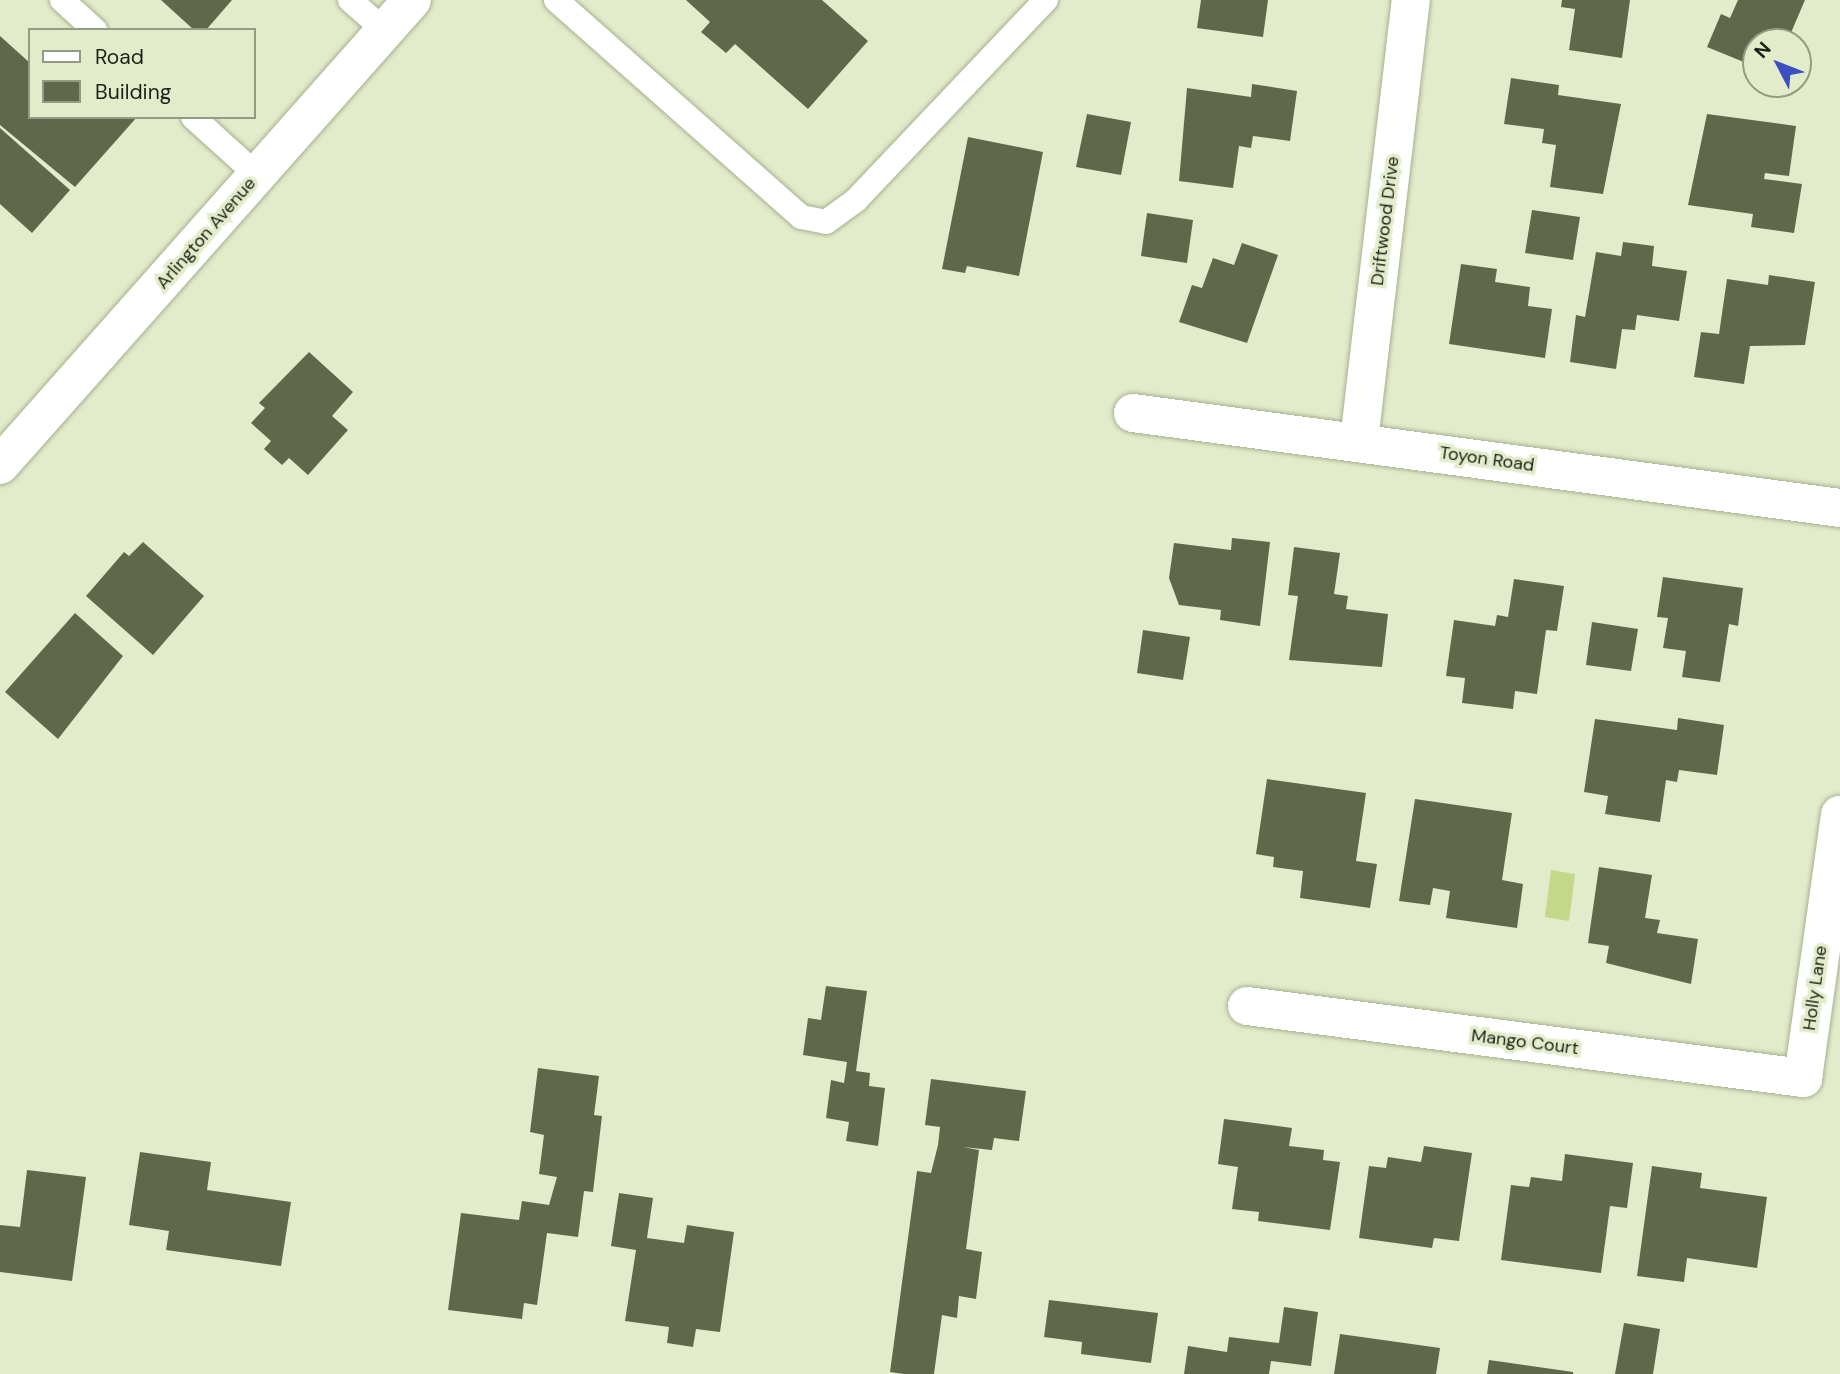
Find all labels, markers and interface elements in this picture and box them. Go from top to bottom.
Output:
legend [28,28,256,119]
north arrow [1742,28,1812,98]
text: N [1749,36,1776,63]
text: Road [95,43,144,71]
text: Building [95,78,171,106]
street label: Driftwood Drive [1366,155,1404,287]
street label: Arlington Avenue [152,173,260,293]
street label: Toyon Road [1438,442,1536,476]
street label: Holly Lane [1798,944,1832,1032]
street label: Mango Court [1470,1025,1580,1059]

